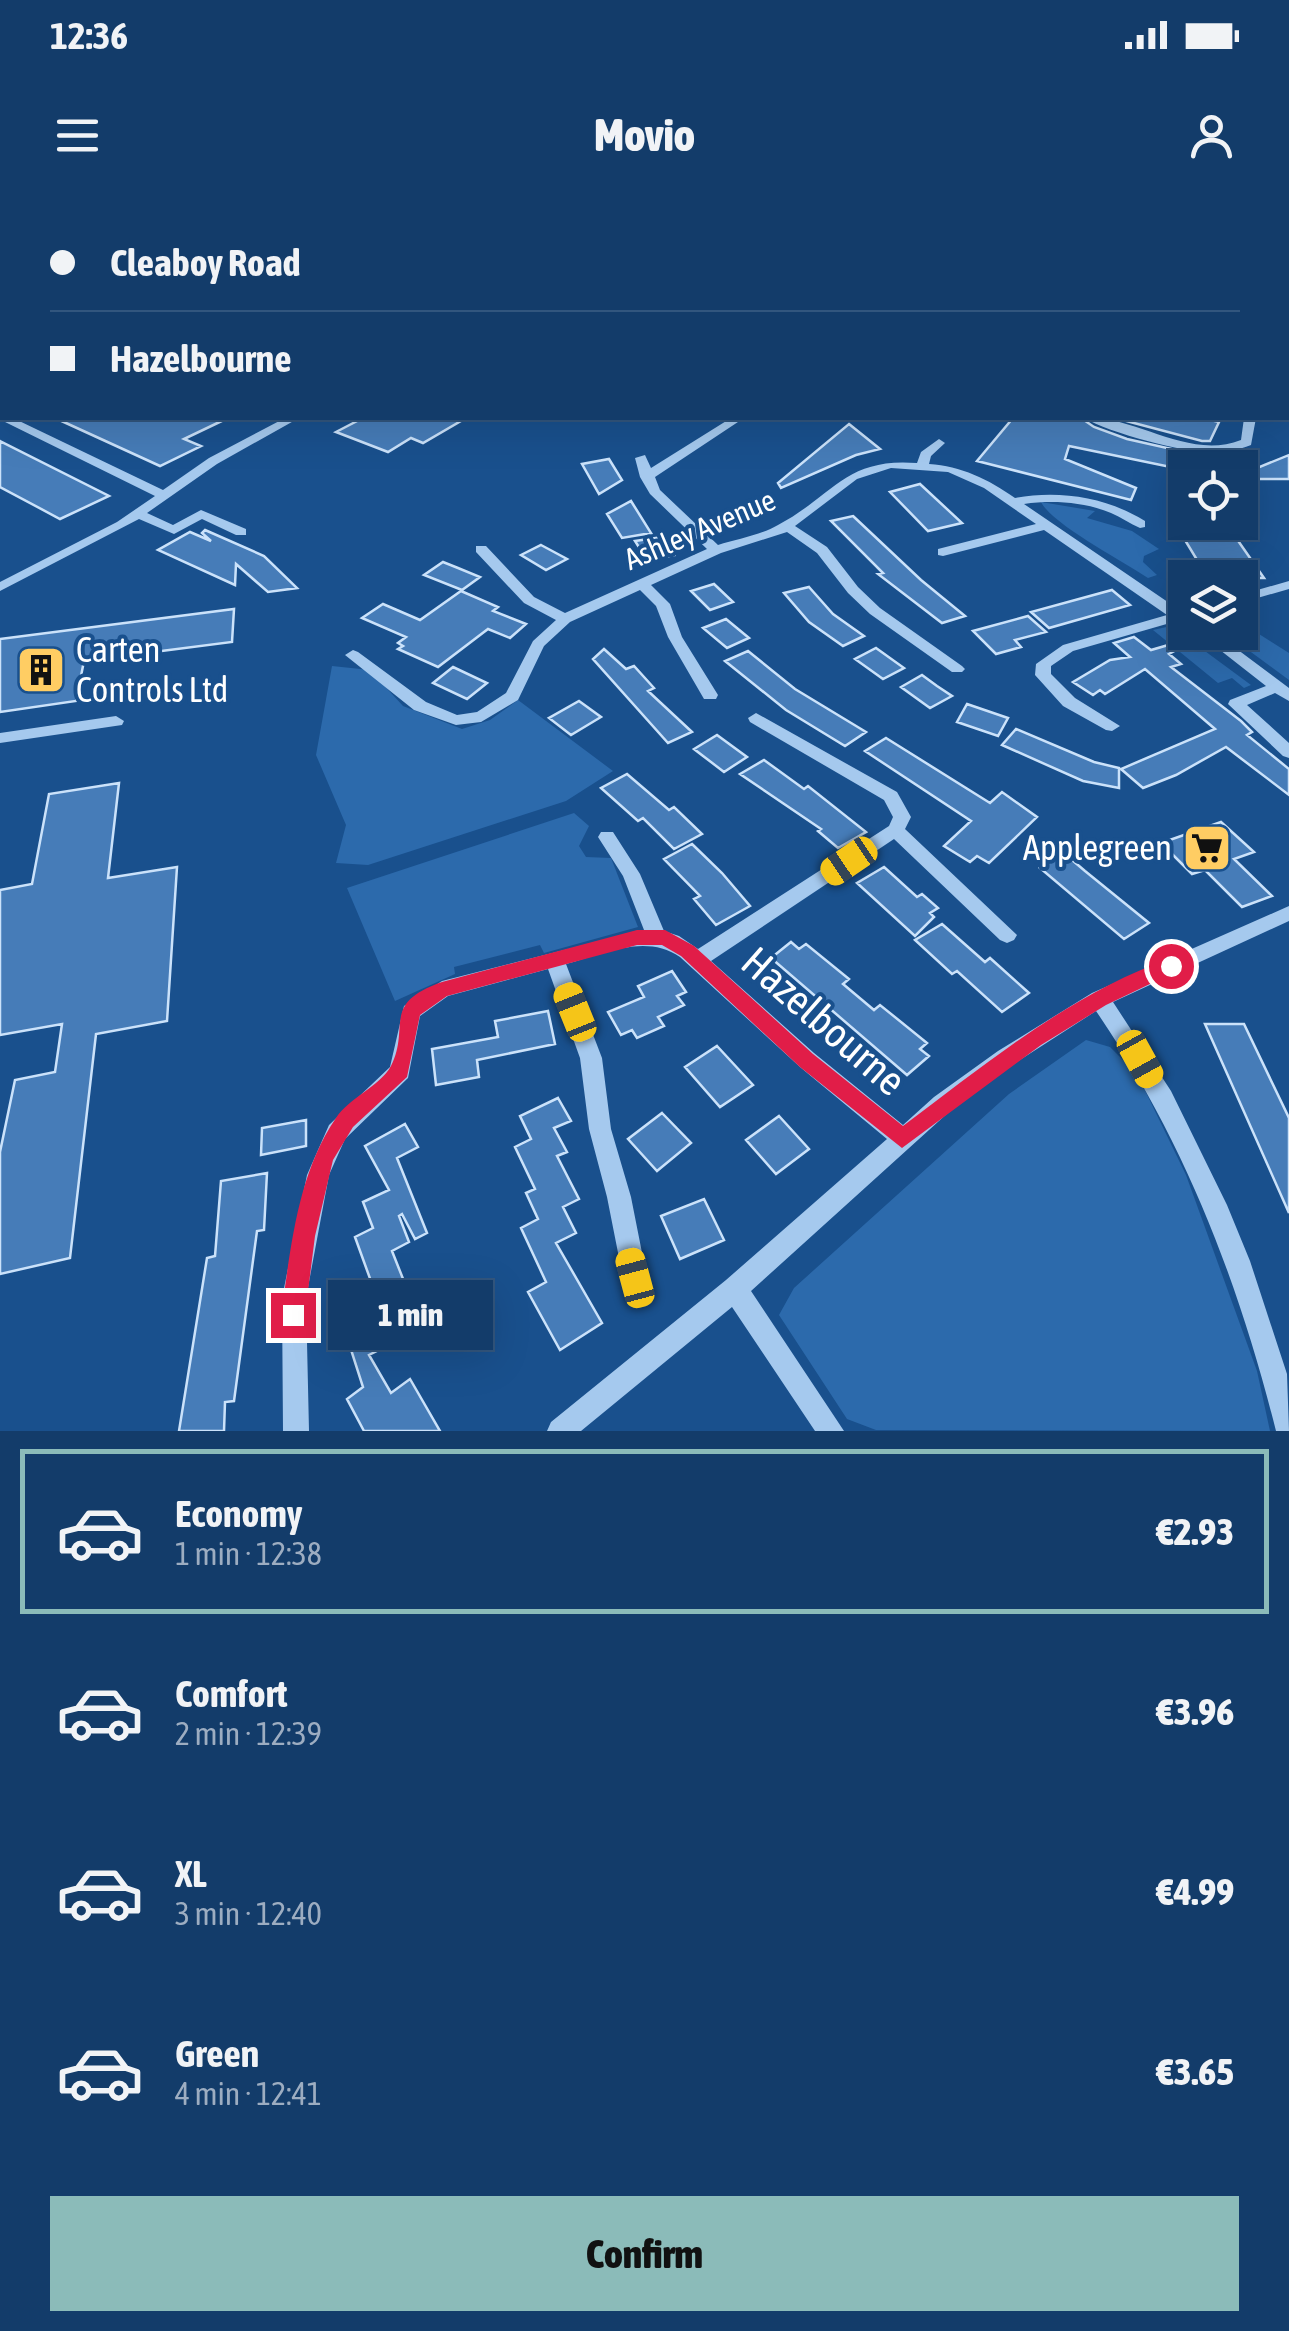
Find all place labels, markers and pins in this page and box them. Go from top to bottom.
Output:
place label: Carten Controls Ltd [76,629,228,709]
building icon: Carten Controls Ltd [15,644,67,696]
supermarket icon: Applegreen [1181,822,1233,874]
place label: Applegreen [1023,827,1172,867]

